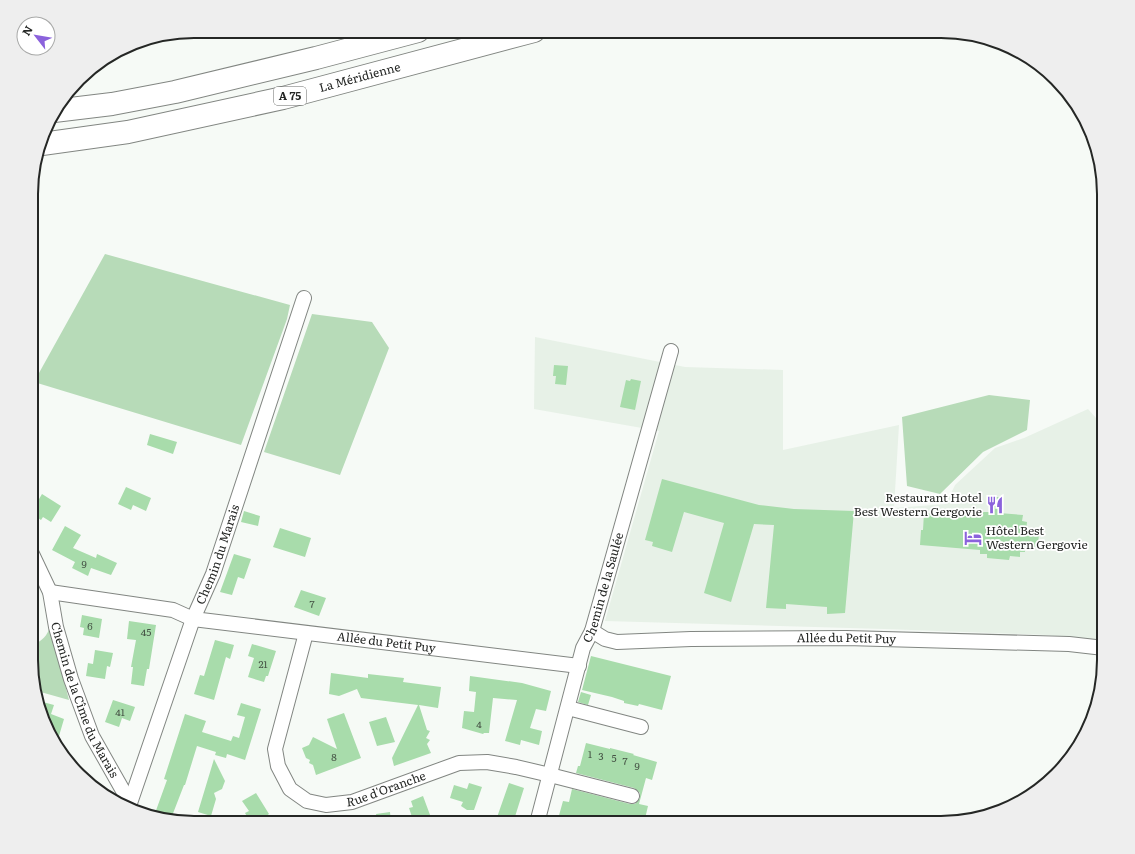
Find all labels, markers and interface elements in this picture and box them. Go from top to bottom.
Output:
north arrow [16,16,56,56]
text: N [17,22,36,38]
street label: La Méridienne [317,57,402,96]
road number: A 75 [274,87,306,105]
place label: Restaurant Hotel Best Western Gergovie [854,488,982,520]
restaurant icon: Restaurant Hotel Best Western Gergovie [985,495,1005,515]
street label: Chemin du Marais [191,501,243,607]
place label: Hôtel Best Western Gergovie [986,521,1088,553]
hotel icon: Hôtel Best Western Gergovie [963,528,983,548]
street label: Chemin de la Saulée [577,530,627,646]
house number: 9 [81,556,87,571]
house number: 7 [309,596,315,611]
house number: 6 [87,618,93,633]
street label: Chemin de la Cîme du Marais [47,621,124,781]
house number: 45 [141,624,151,639]
street label: Allée du Petit Puy [336,627,437,656]
street label: Allée du Petit Puy [797,628,896,647]
house number: 21 [258,656,268,671]
house number: 41 [115,704,125,719]
house number: 4 [476,716,482,731]
house number: 1 [588,746,592,761]
house number: 3 [598,748,604,763]
house number: 8 [331,749,337,764]
house number: 5 [611,750,617,765]
house number: 7 [622,753,628,768]
house number: 9 [634,758,640,773]
street label: Rue d'Oranche [345,766,428,811]

